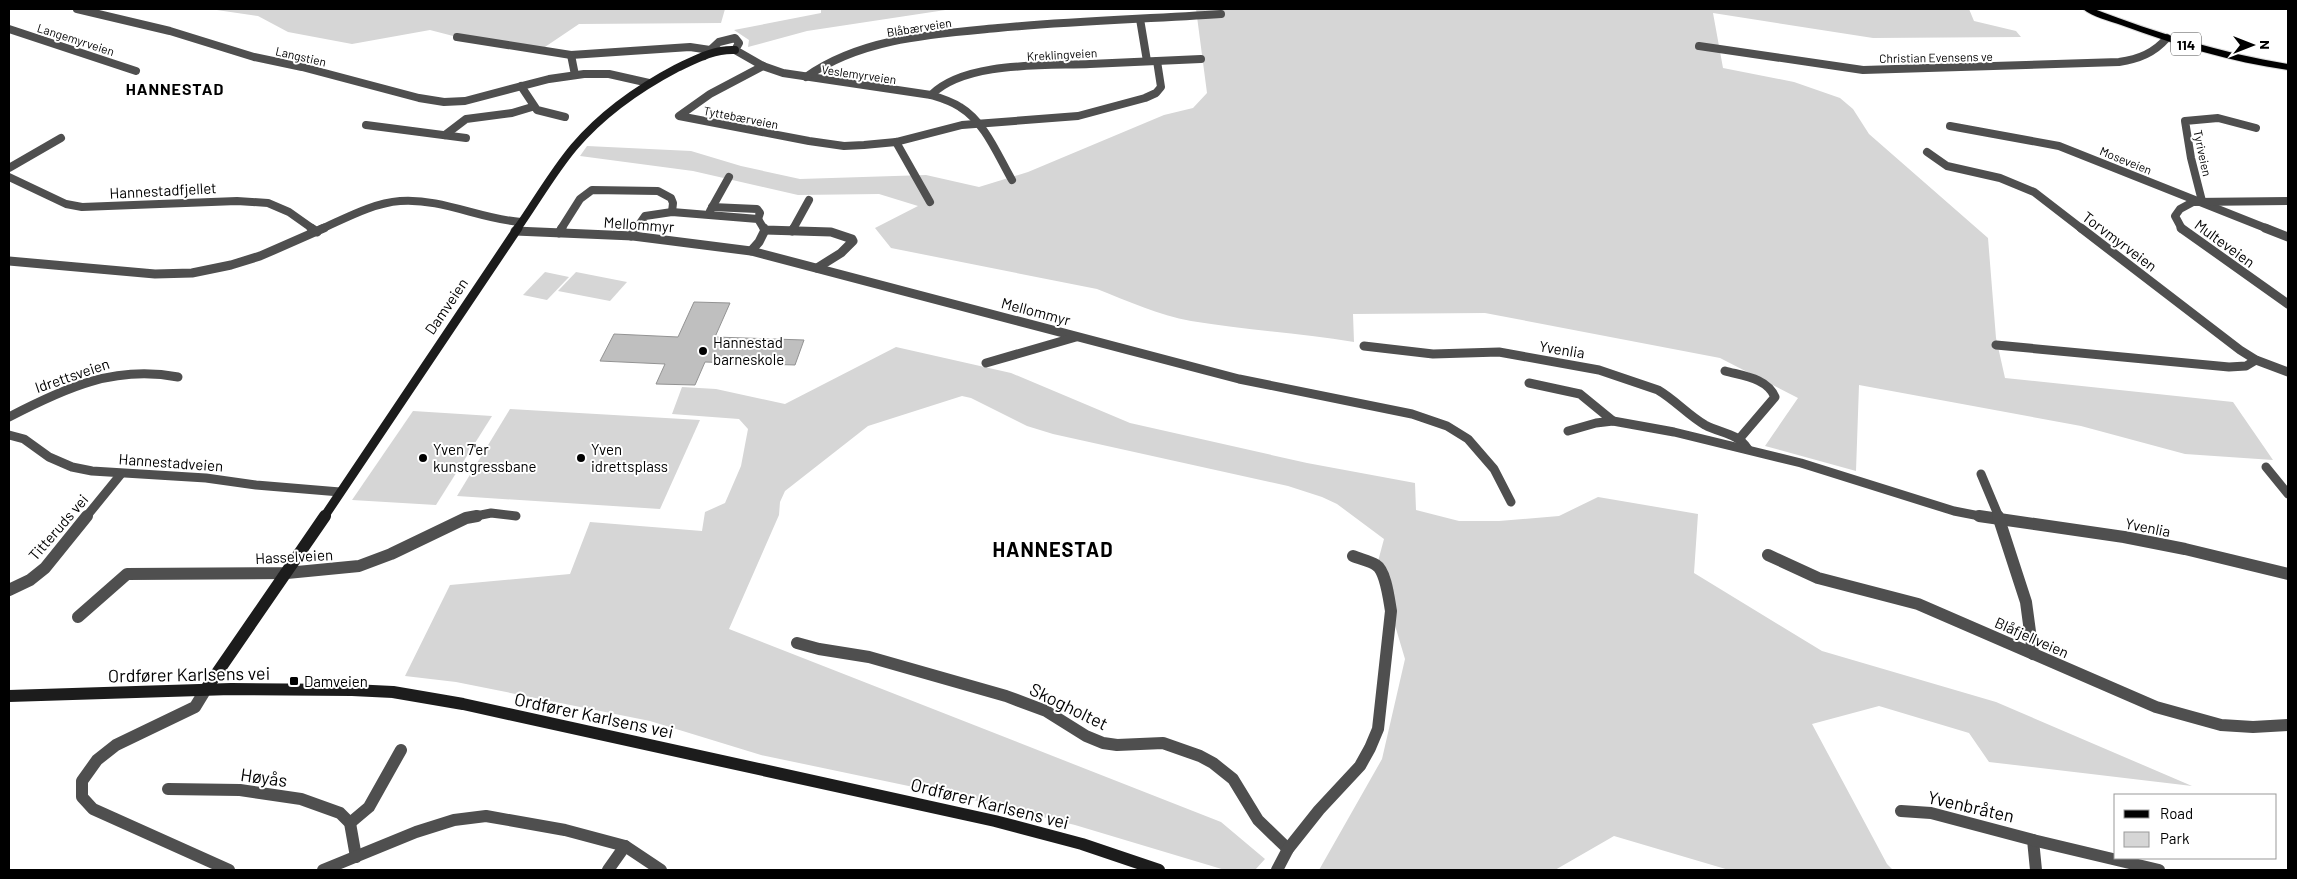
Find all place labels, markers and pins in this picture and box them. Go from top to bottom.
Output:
place label: Hannestad barneskole [713,333,784,368]
marker: Hannestad barneskole [697,345,709,357]
place label: Yven 7'er kunstgressbane [433,440,537,475]
place label: Yven idrettsplass [591,440,668,475]
marker: Yven 7'er kunstgressbane [417,452,429,464]
marker: Yven idrettsplass [575,452,587,464]
place label: Damveien [304,672,368,690]
marker: Damveien [288,675,300,687]

